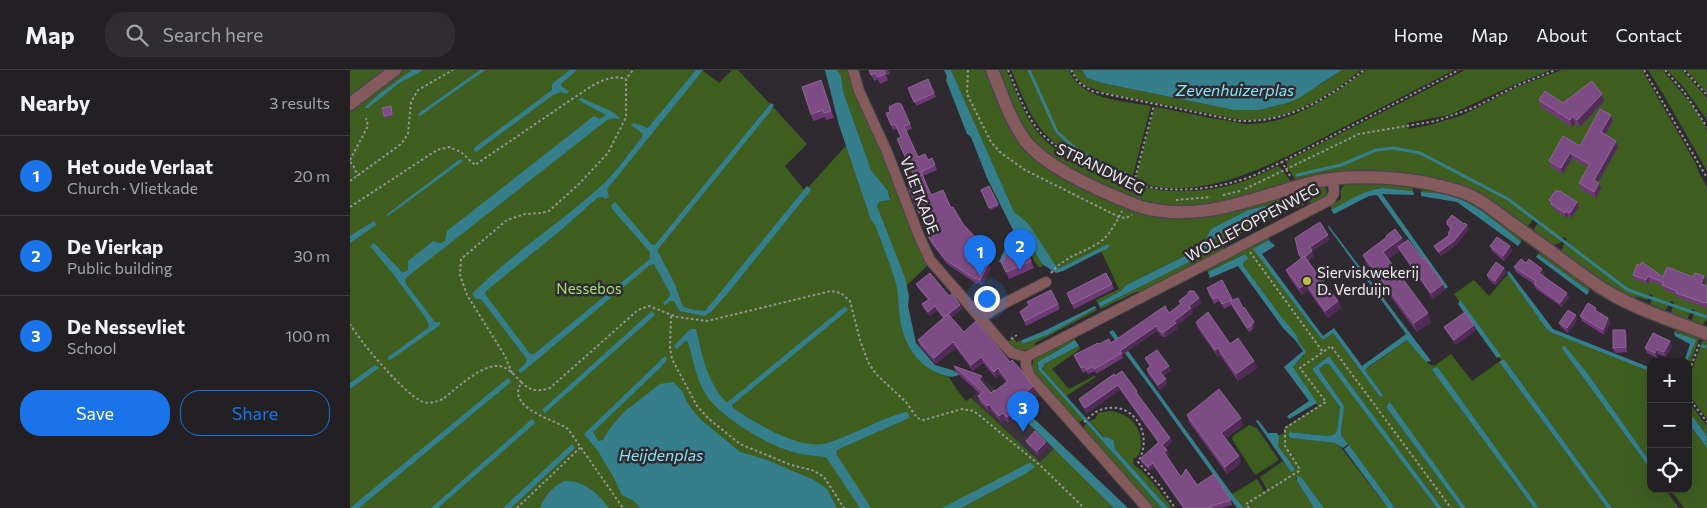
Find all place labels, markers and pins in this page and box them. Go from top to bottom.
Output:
pin: 2 [1004,229,1036,270]
pin: 1 [964,235,996,276]
place label: Sierviskwekerij D. Verduijn [1317,263,1419,298]
marker: Sierviskwekerij D. Verduijn [1301,275,1313,287]
pin: 3 [1007,391,1039,432]

